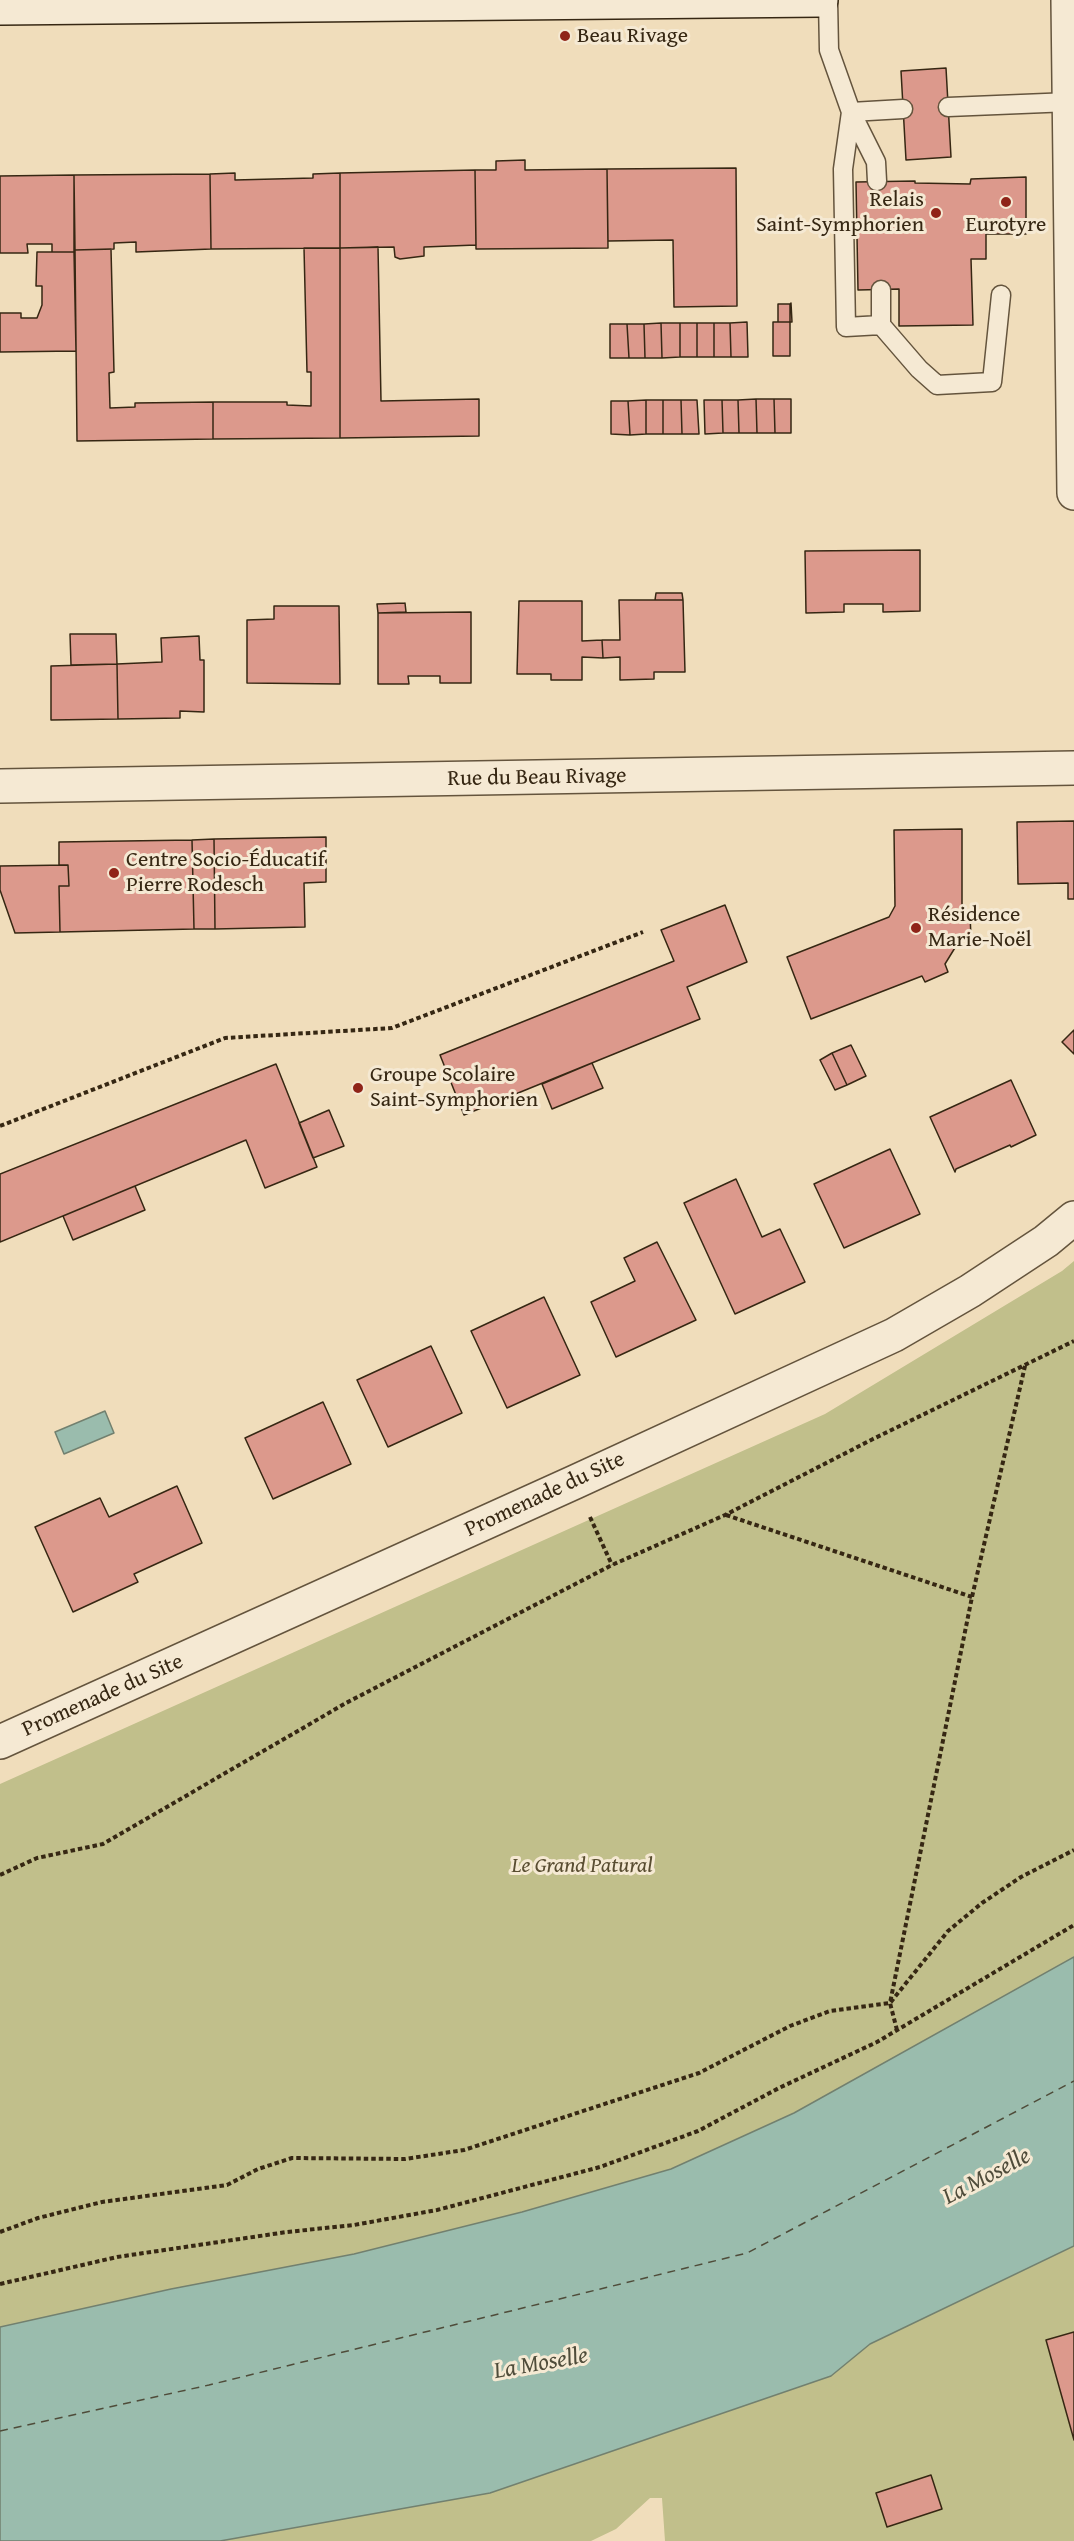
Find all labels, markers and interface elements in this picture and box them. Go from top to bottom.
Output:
place label: Beau Rivage [577,23,688,49]
marker: Beau Rivage [558,29,572,43]
place label: Relais Saint-Symphorien [756,187,924,238]
marker: Eurotyre [999,195,1013,209]
marker: Relais Saint-Symphorien [929,206,943,220]
place label: Eurotyre [966,212,1046,238]
street label: Rue du Beau Rivage [447,763,627,793]
place label: Centre Socio-Éducatif Pierre Rodesch [126,847,325,898]
marker: Centre Socio-Éducatif Pierre Rodesch [107,866,121,880]
place label: Résidence Marie-Noël [928,902,1032,954]
marker: Résidence Marie-Noël [909,921,923,935]
place label: Groupe Scolaire Saint-Symphorien [370,1062,538,1114]
marker: Groupe Scolaire Saint-Symphorien [351,1081,365,1095]
street label: Promenade du Site [461,1446,629,1544]
street label: Promenade du Site [19,1649,187,1743]
park label: Le Grand Patural [511,1853,653,1879]
water label: La Moselle [938,2142,1036,2212]
water label: La Moselle [492,2342,590,2386]

